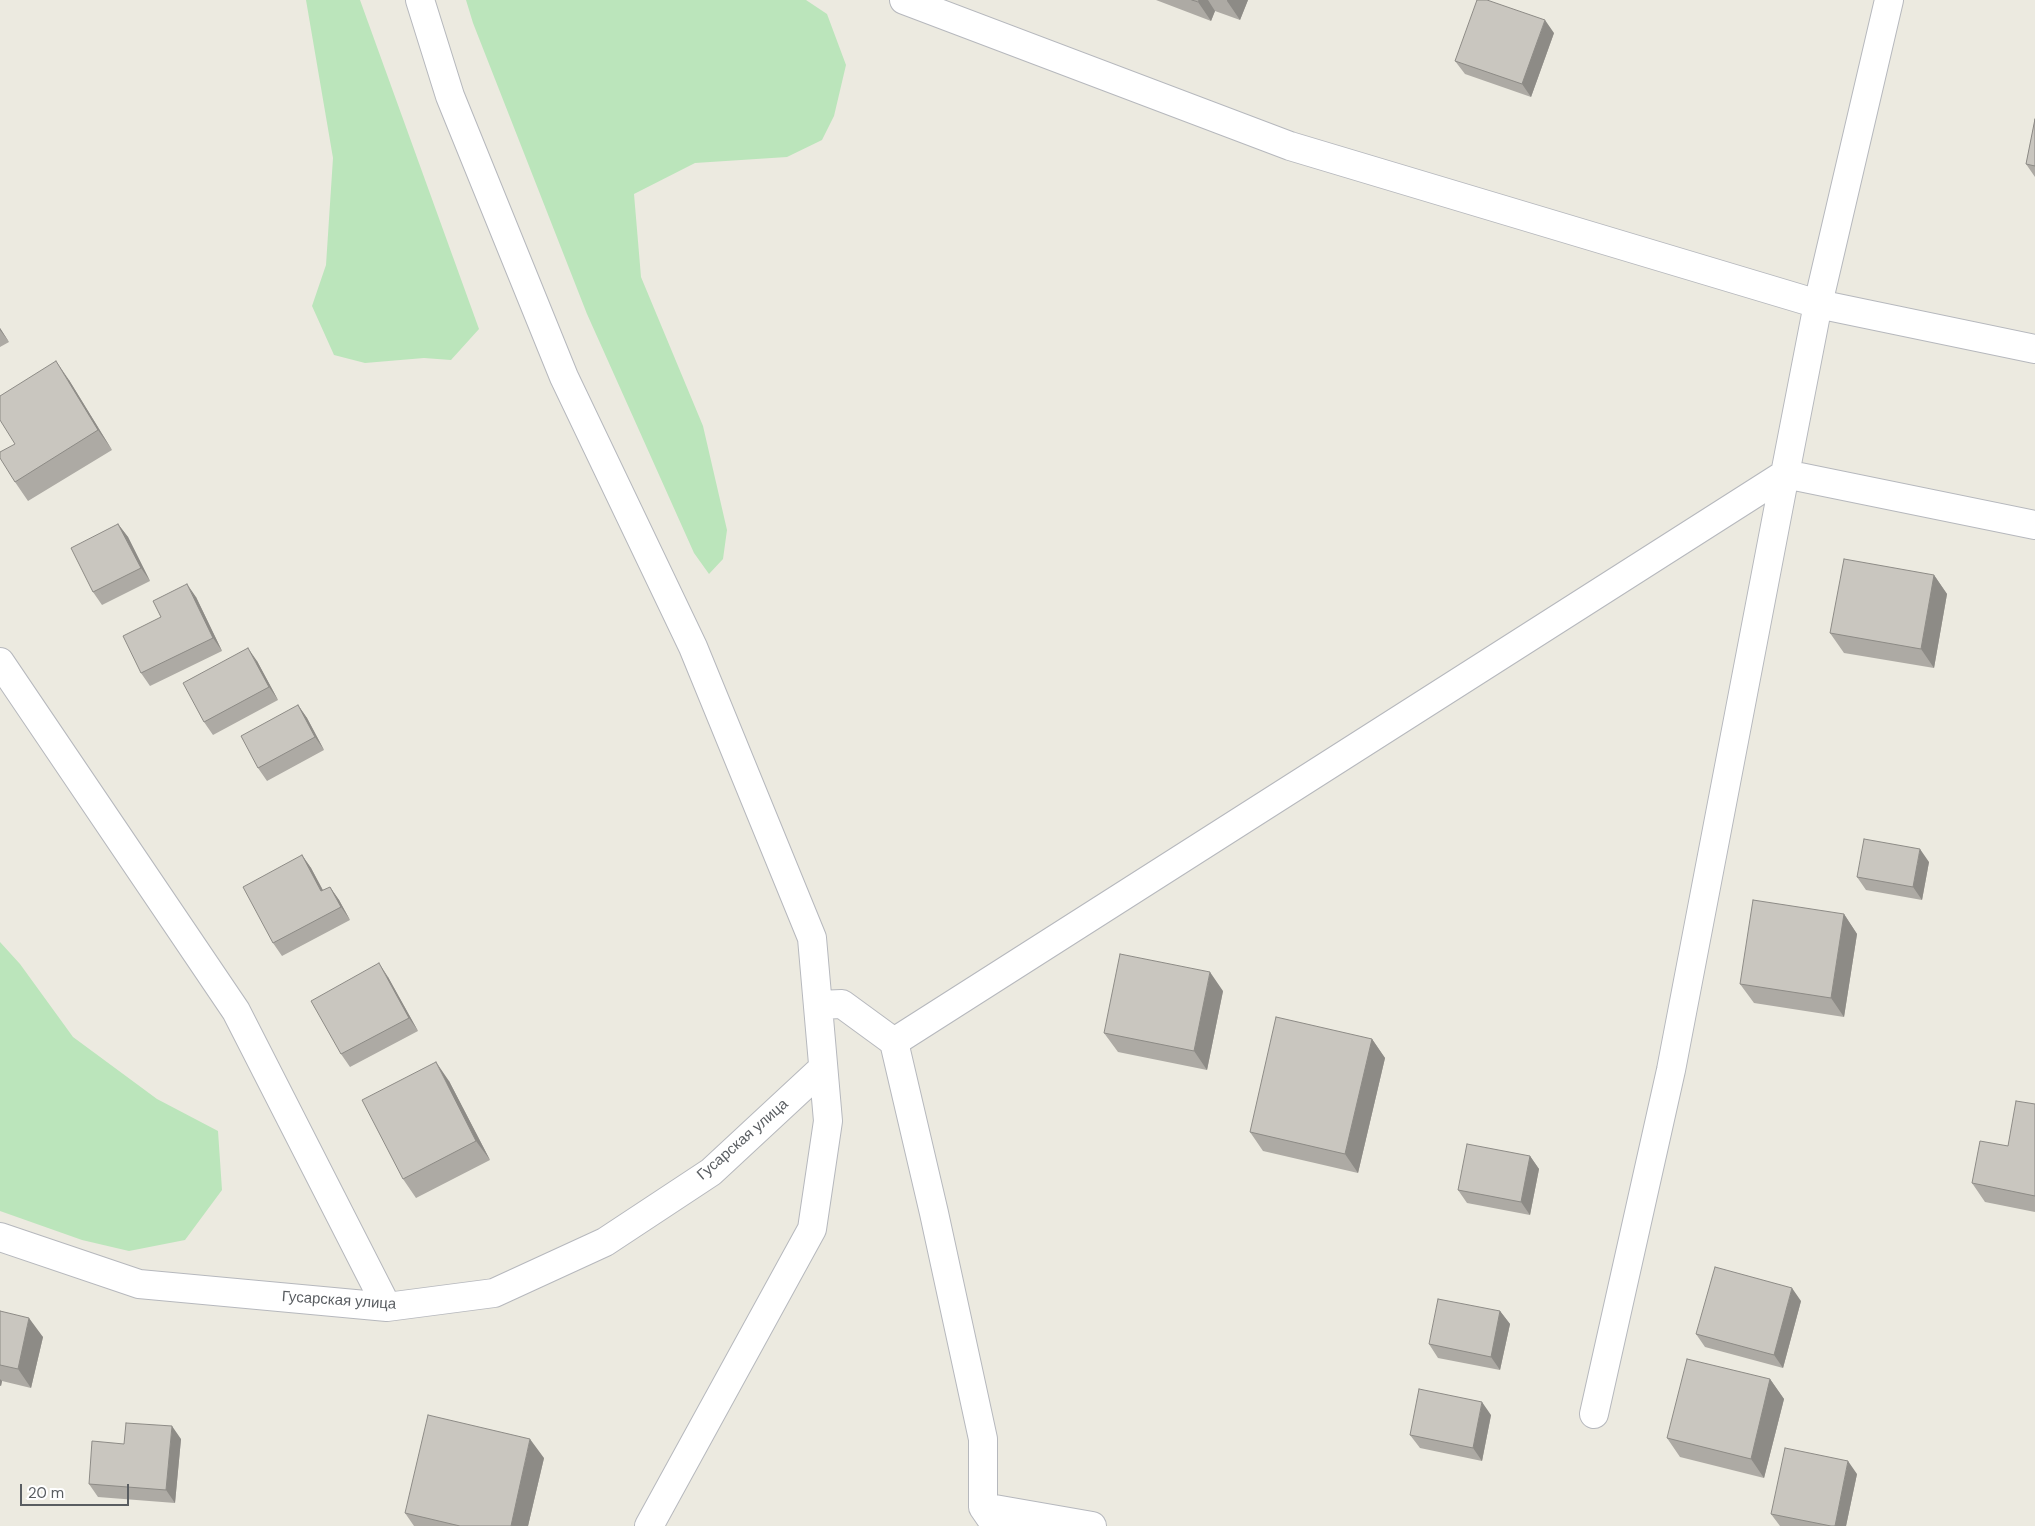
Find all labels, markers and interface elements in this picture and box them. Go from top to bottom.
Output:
street label: Гусарская улица [694,1096,792,1184]
street label: Гусарская улица [281,1288,397,1314]
scale bar [22,1474,131,1506]
text: 20 m [28,1483,64,1503]

